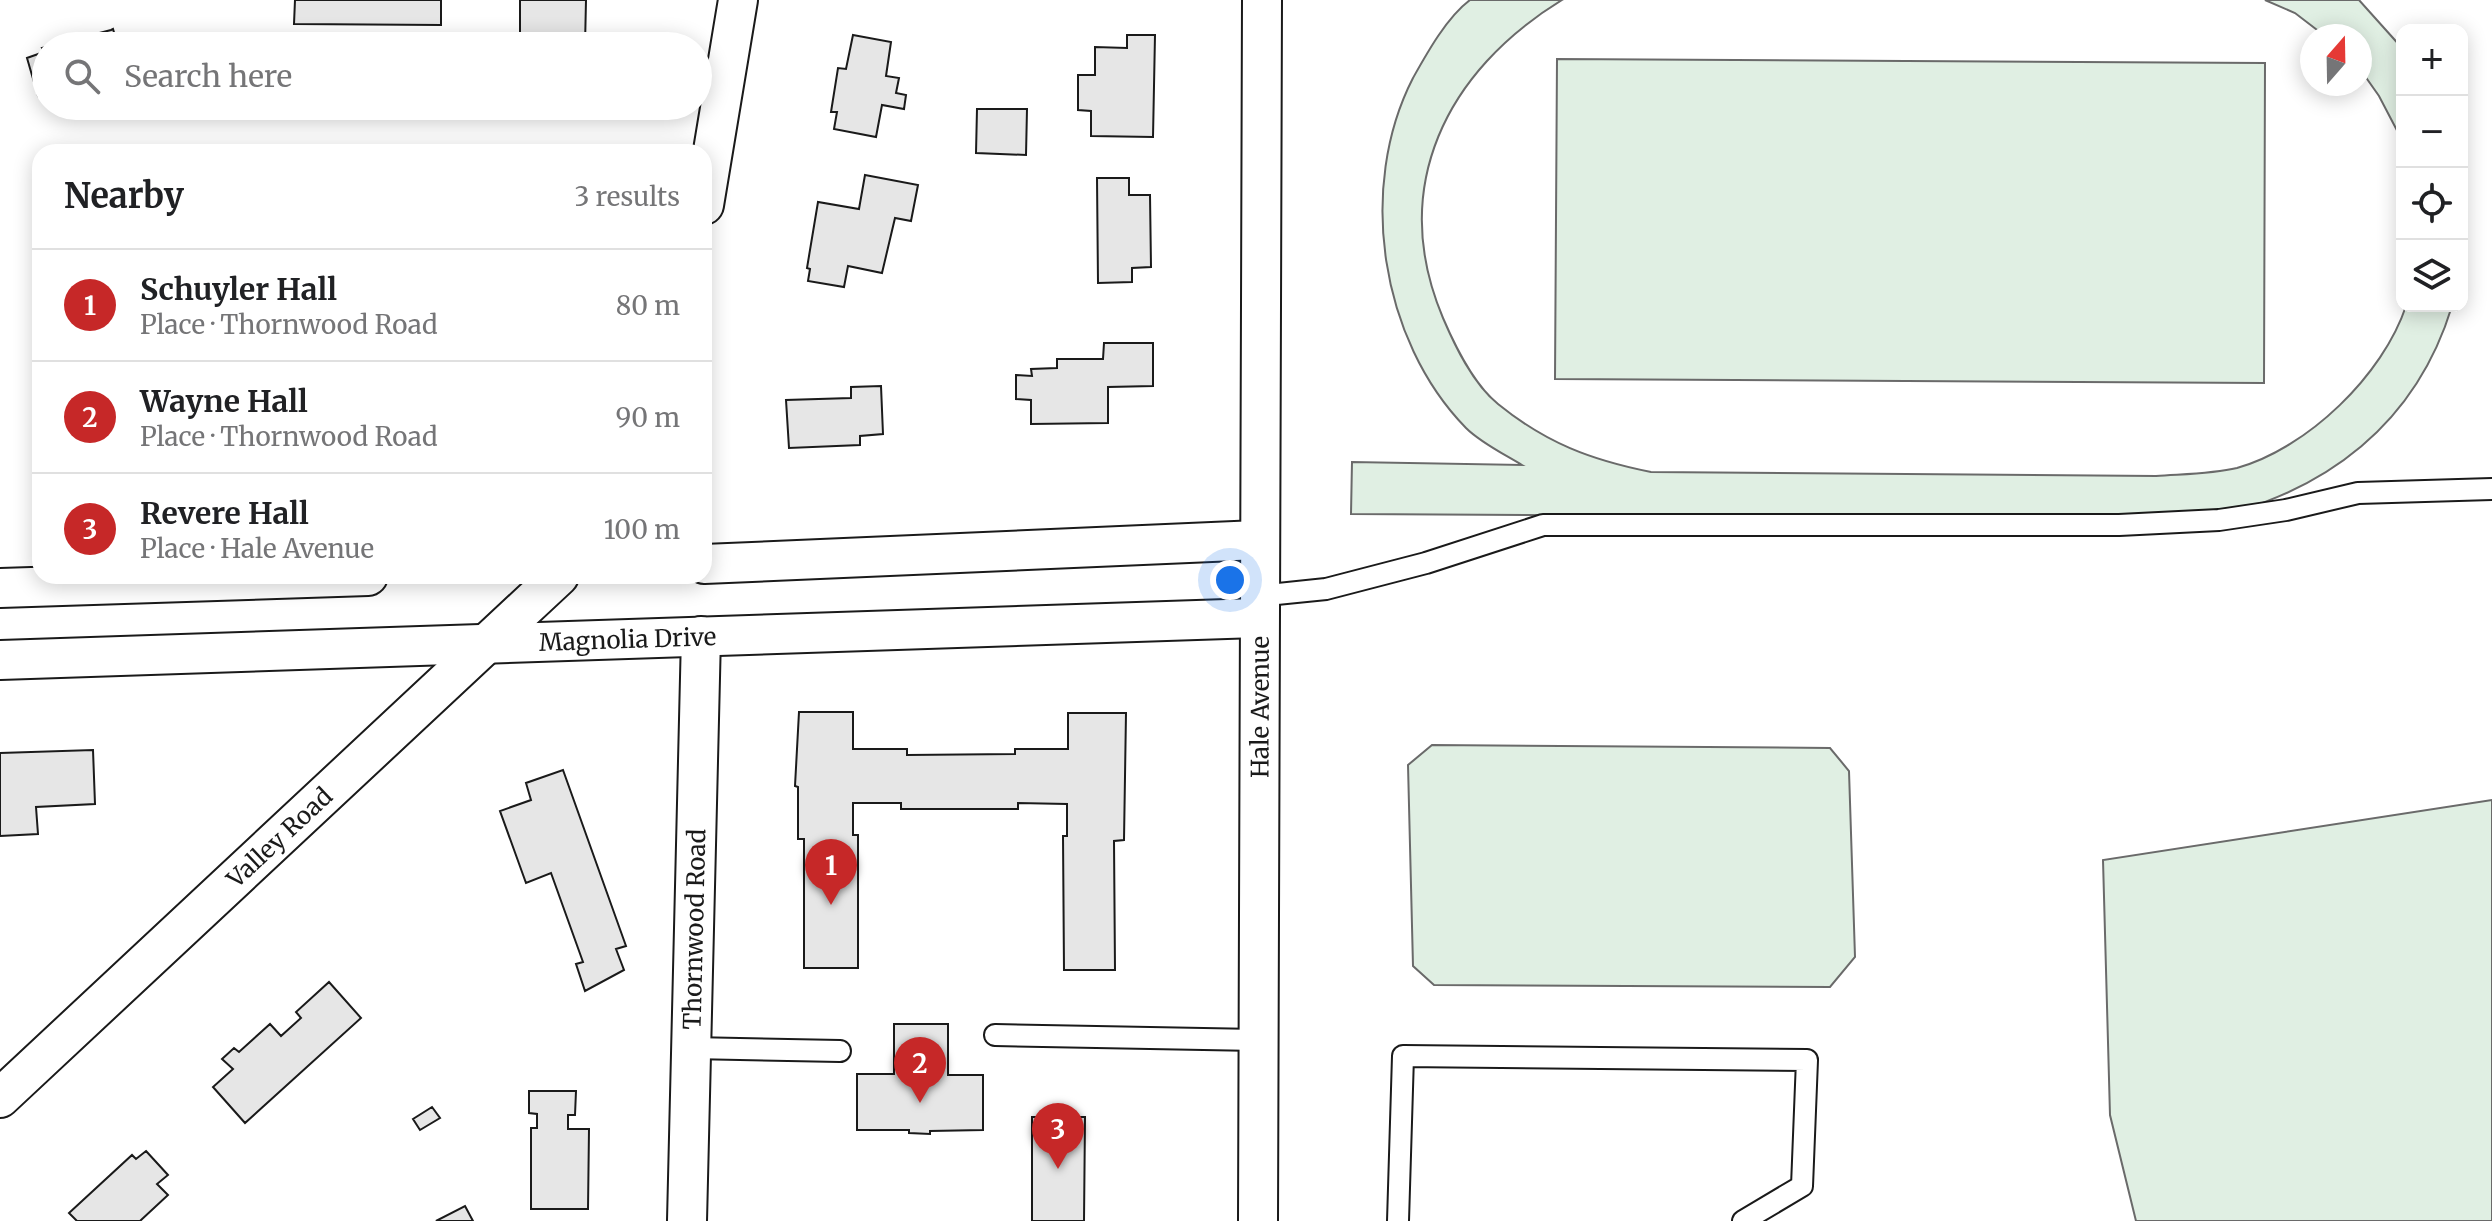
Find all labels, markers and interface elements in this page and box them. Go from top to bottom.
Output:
north arrow [2300,24,2372,96]
map controls [2396,24,2468,312]
button: + [2396,24,2468,96]
search box [32,32,712,120]
icon: search [60,54,104,98]
text: Search here [124,57,292,95]
button: − [2396,96,2468,168]
button: locate [2396,168,2468,240]
text: Nearby [64,175,184,217]
text: 3 results [575,180,680,213]
button: layers [2396,240,2468,312]
text: Schuyler Hall [140,270,337,308]
text: 1 [84,289,96,322]
text: 80 m [616,289,680,322]
text: Place · Thornwood Road [140,308,438,341]
text: Wayne Hall [140,382,308,420]
text: 2 [82,401,98,434]
text: 90 m [616,401,680,434]
text: Place · Thornwood Road [140,420,438,453]
text: Revere Hall [140,494,309,532]
text: 3 [83,513,97,546]
text: 100 m [604,513,680,546]
text: Place · Hale Avenue [140,532,374,565]
your location [1210,560,1250,600]
street label: Magnolia Drive [538,621,717,657]
street label: Hale Avenue [1244,636,1275,778]
street label: Valley Road [219,781,338,895]
street label: Thornwood Road [676,828,712,1030]
pin: 1 [805,839,857,905]
pin: 2 [894,1037,946,1103]
pin: 3 [1032,1103,1084,1169]

